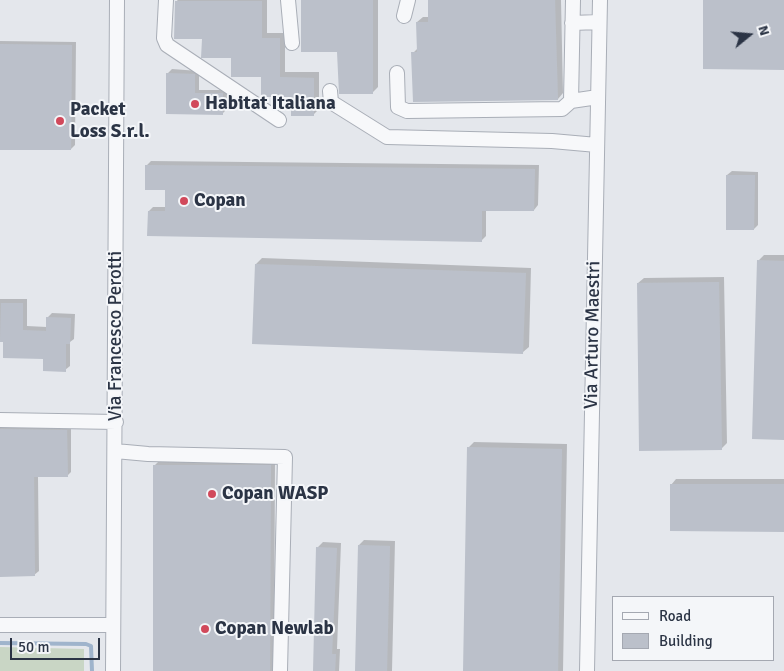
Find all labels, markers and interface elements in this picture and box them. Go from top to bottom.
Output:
north arrow [724,10,774,60]
text: N [754,23,773,38]
place label: Habitat Italiana [205,93,336,115]
marker: Habitat Italiana [189,98,201,110]
place label: Packet Loss S.r.l. [70,99,150,143]
marker: Packet Loss S.r.l. [54,115,66,127]
place label: Copan [194,190,246,212]
marker: Copan [178,195,190,207]
street label: Via Francesco Perotti [105,251,127,421]
street label: Via Arturo Maestri [580,261,606,409]
place label: Copan WASP [222,483,329,505]
marker: Copan WASP [206,488,218,500]
legend [612,596,774,661]
text: Road [659,607,691,625]
place label: Copan Newlab [215,618,334,640]
marker: Copan Newlab [199,623,211,635]
scale bar [12,628,102,660]
text: Building [659,632,713,650]
text: 50 m [18,638,49,656]

